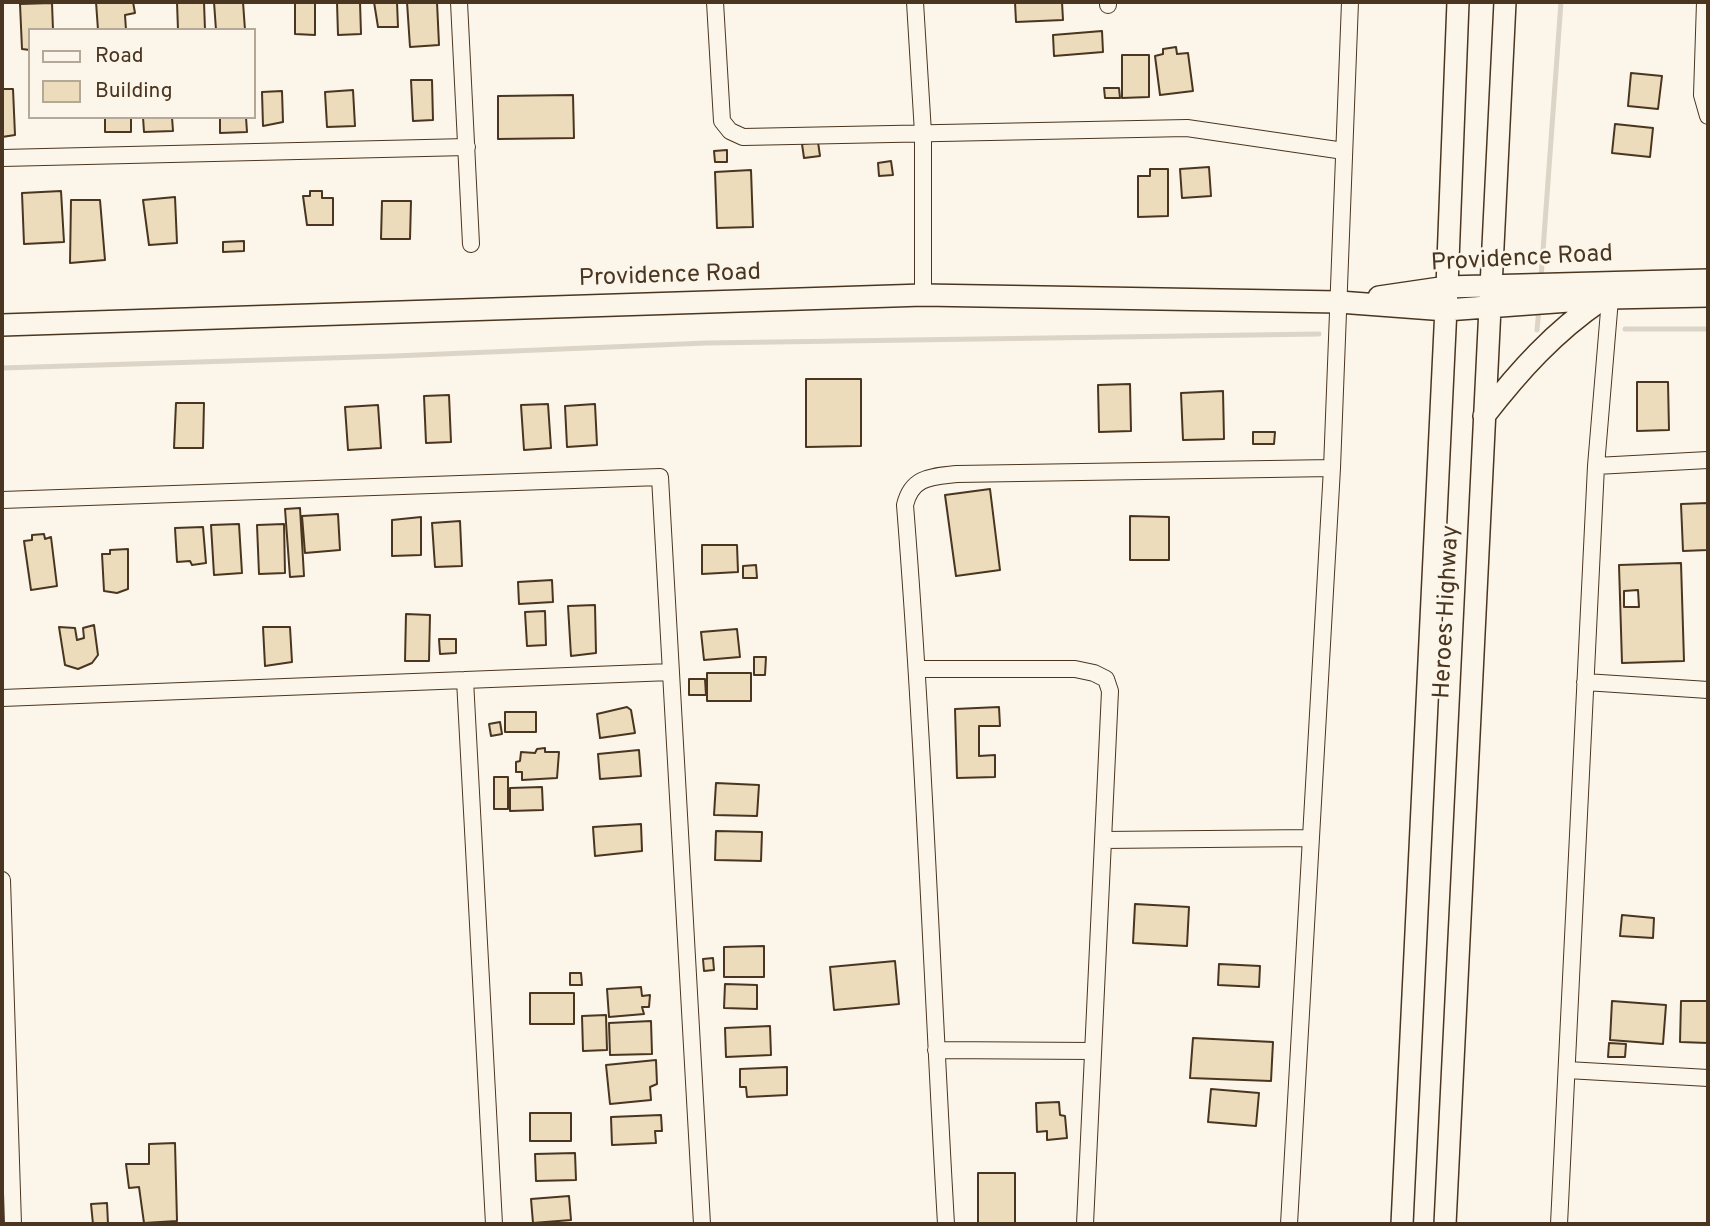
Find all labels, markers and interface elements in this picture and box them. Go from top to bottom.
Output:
legend [28,28,256,119]
text: Road [95,43,144,70]
text: Building [95,78,173,105]
street label: Providence Road [1430,241,1614,279]
street label: Providence Road [578,259,762,295]
street label: Heroes Highway [1429,524,1467,700]

